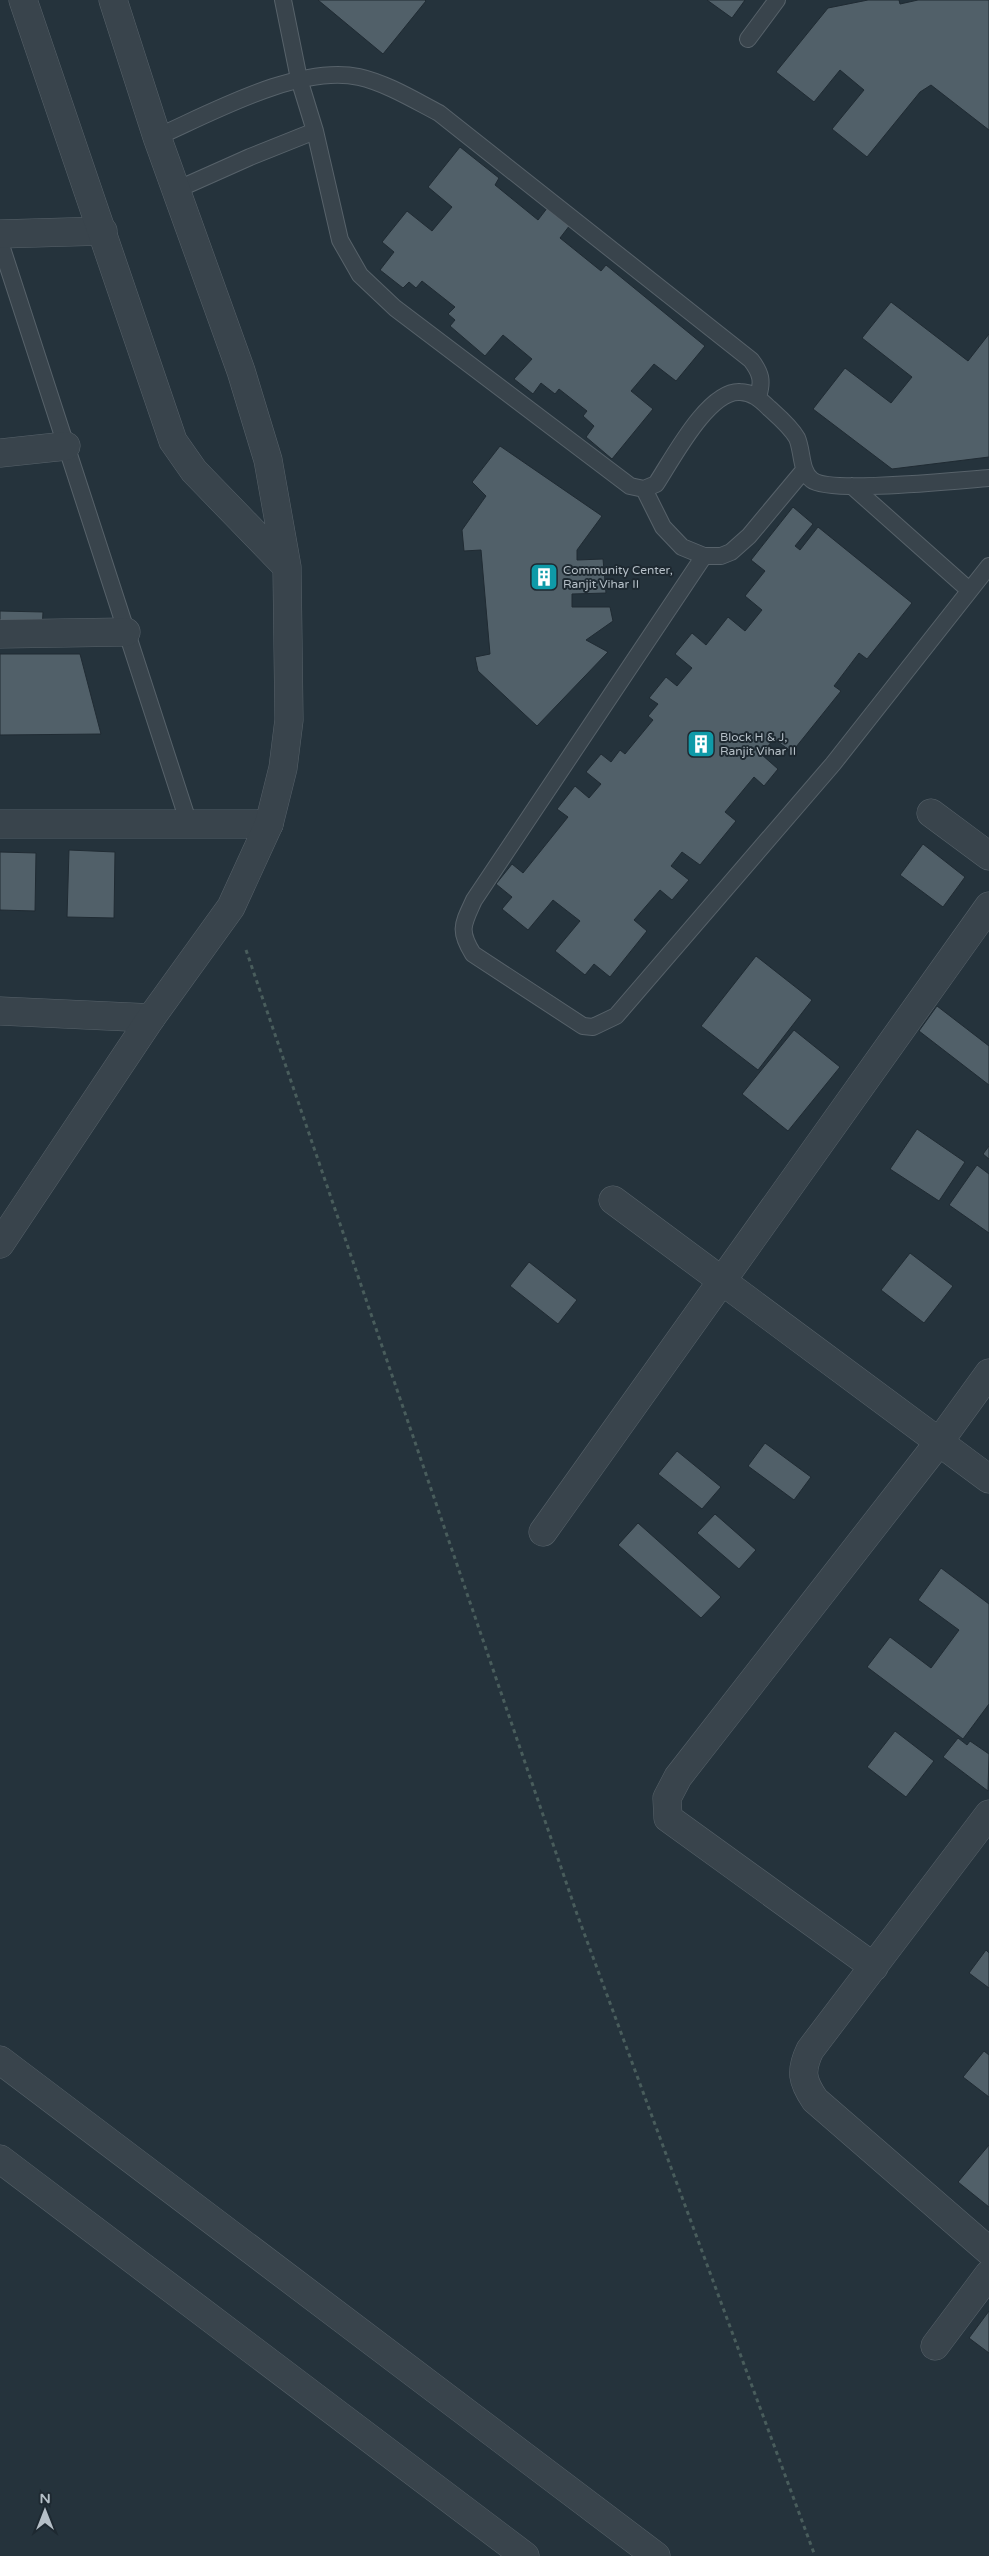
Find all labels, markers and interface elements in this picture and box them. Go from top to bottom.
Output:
building icon: Community Center, Ranjit Vihar II [529,562,559,592]
place label: Community Center, Ranjit Vihar II [563,563,673,591]
building icon: Block H & J, Ranjit Vihar II [686,729,716,759]
place label: Block H & J, Ranjit Vihar II [720,730,796,758]
north arrow [20,2486,70,2536]
text: N [39,2490,51,2507]

